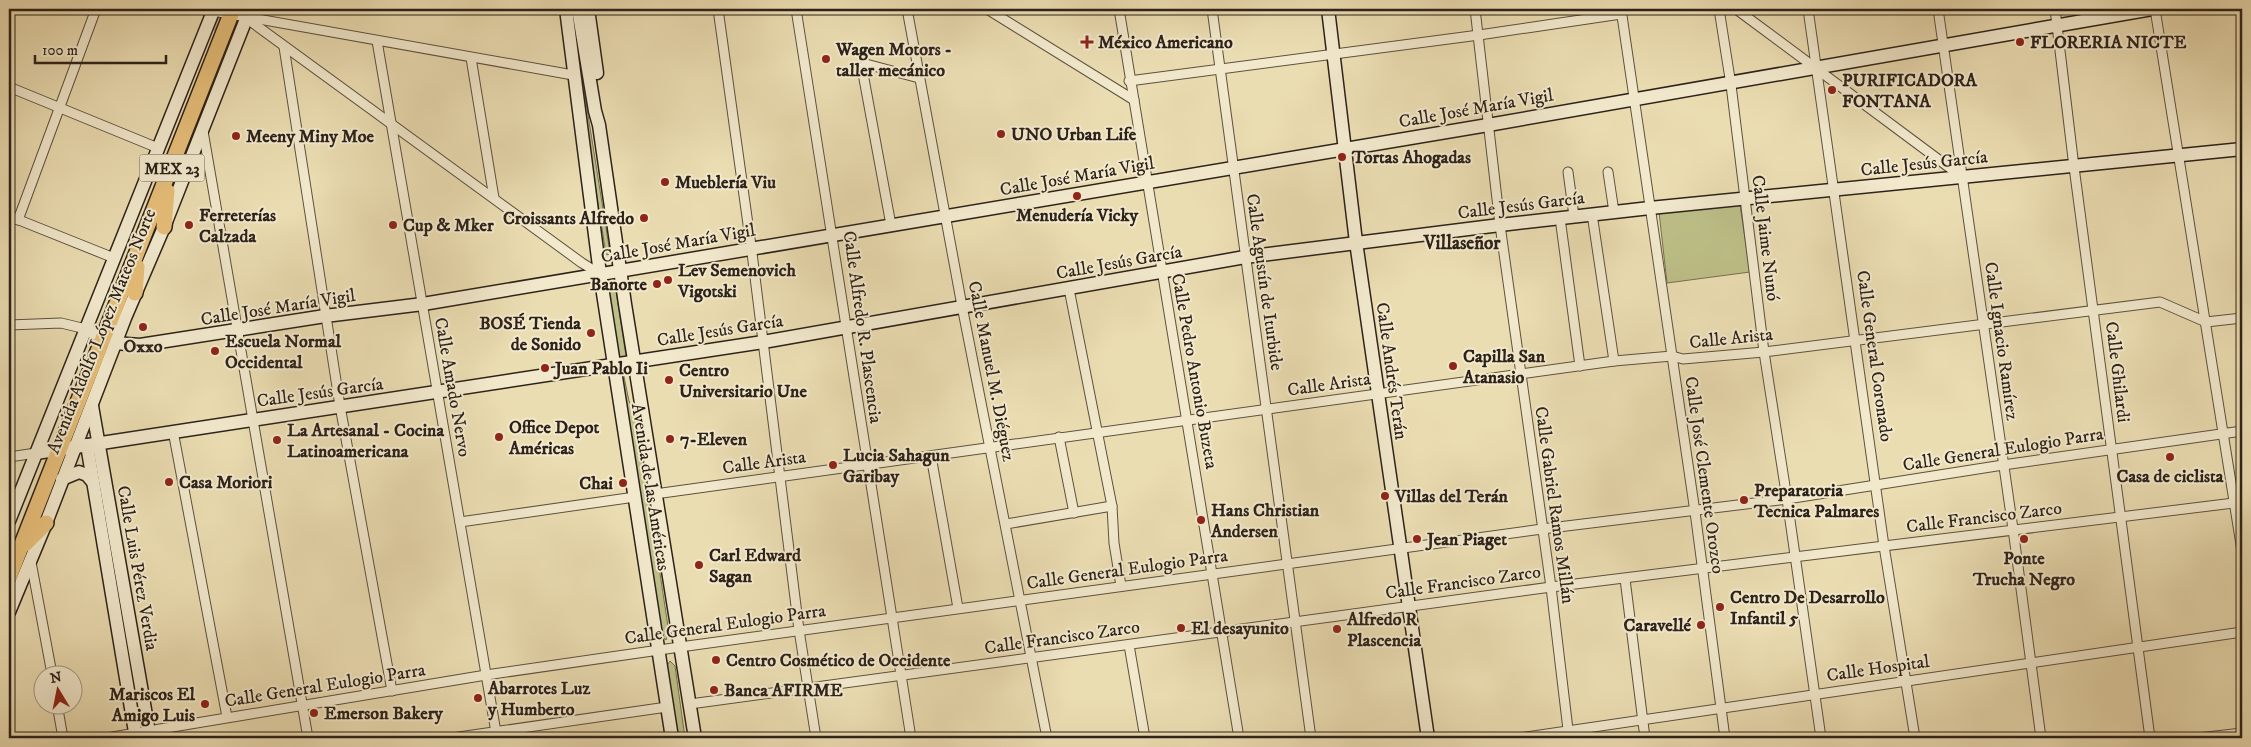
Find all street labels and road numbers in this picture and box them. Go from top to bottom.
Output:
street label: Calle José María Vigil [1397,84,1556,133]
street label: Calle Jesús García [1860,146,1989,182]
street label: Calle José María Vigil [998,152,1157,201]
road number: MEX 23 [140,154,204,182]
street label: Calle Jaime Nunó [1746,174,1784,303]
street label: Calle Jesús García [1457,187,1586,225]
street label: Calle Agustín de Iturbide [1241,192,1287,372]
street label: Avenida Adolfo López Mateos Norte [43,206,161,457]
street label: Calle José María Vigil [599,219,758,268]
street label: Calle Alfredo R. Plascencia [838,229,886,425]
street label: Calle Jesús García [1054,241,1184,285]
street label: Calle Ignacio Ramírez [1979,261,2023,422]
street label: Calle General Coronado [1851,269,1897,444]
street label: Calle Pedro Antonio Buzeta [1166,272,1222,471]
street label: Calle Manuel M. Diéguez [963,279,1019,463]
street label: Calle José María Vigil [199,285,358,331]
street label: Calle Andrés Terán [1370,301,1412,442]
street label: Calle Jesús García [655,310,785,352]
street label: Calle Amado Nervo [429,316,475,459]
street label: Calle Ghilardi [2100,320,2134,424]
street label: Calle Arista [1688,324,1774,354]
street label: Calle Arista [1286,368,1373,402]
street label: Calle Jesús García [255,373,385,413]
street label: Calle José Clemente Orozco [1679,375,1729,576]
street label: Avenida de las Américas [626,402,674,572]
street label: Calle Gabriel Ramos Millán [1529,405,1579,606]
street label: Calle General Eulogio Parra [1901,423,2105,477]
street label: Calle Arista [721,446,808,480]
street label: Calle Luis Pérez Verdia [112,484,162,653]
street label: Calle Francisco Zarco [1905,497,2063,538]
street label: Calle General Eulogio Parra [1025,545,1229,595]
street label: Calle Francisco Zarco [1384,561,1542,605]
street label: Calle General Eulogio Parra [623,600,827,650]
street label: Calle Francisco Zarco [983,616,1141,660]
street label: Calle Hospital [1825,651,1932,687]
street label: Calle General Eulogio Parra [223,659,427,713]

